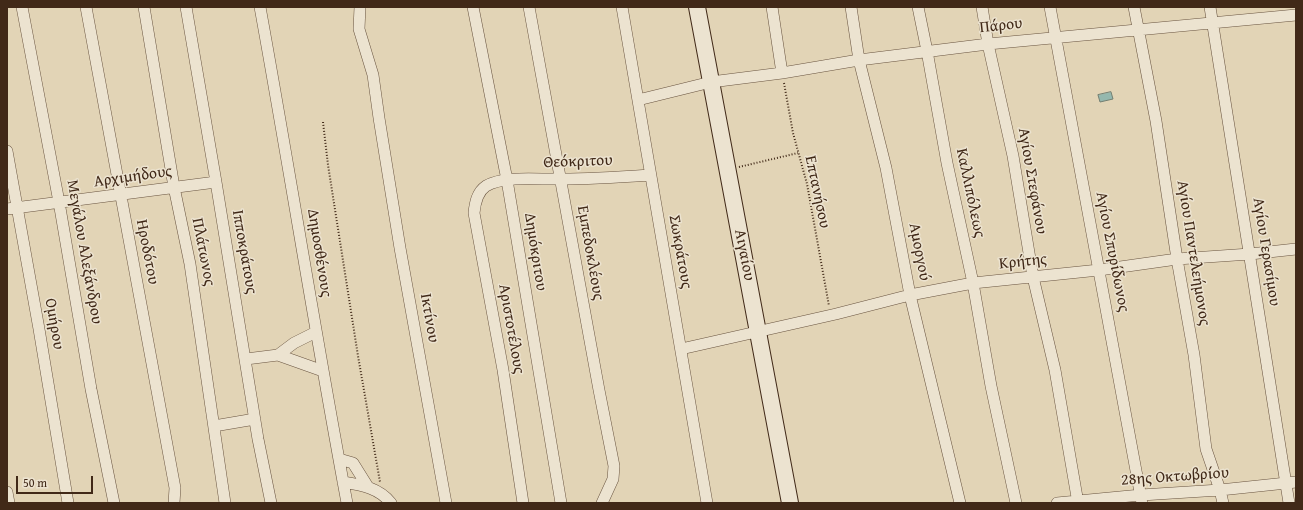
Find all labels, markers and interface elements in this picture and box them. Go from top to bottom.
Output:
street label: Πάρου [979,14,1023,38]
street label: Αγίου Στεφάνου [1013,126,1051,236]
street label: Καλλιπόλεως [951,147,989,239]
street label: Θεόκριτου [543,151,613,173]
street label: Επτανήσου [800,154,834,230]
street label: Αρχιμήδους [93,162,173,192]
street label: Μεγάλου Αλεξάνδρου [62,178,106,326]
street label: Αγίου Παντελεήμονος [1172,179,1214,327]
street label: Αγίου Σπυρίδωνος [1091,190,1133,314]
street label: Αγίου Γερασίμου [1248,196,1284,308]
street label: Εμπεδοκλέους [572,204,608,302]
street label: Ιπποκράτους [227,208,261,296]
street label: Δημοσθένους [303,208,335,298]
street label: Δημόκριτου [519,212,551,292]
street label: Σωκράτους [664,214,696,290]
street label: Πλάτωνος [187,216,219,288]
street label: Ηροδότου [131,218,163,286]
street label: Αμοργού [904,221,934,283]
street label: Αιγαίου [730,228,758,282]
street label: Κρήτης [998,250,1048,274]
street label: Αριστοτέλους [494,283,528,375]
street label: Ικτίνου [415,292,443,344]
street label: Ομήρου [40,297,68,351]
street label: 28ης Οκτωβρίου [1120,464,1230,490]
scale bar [18,468,95,494]
text: 50 m [23,474,47,491]

